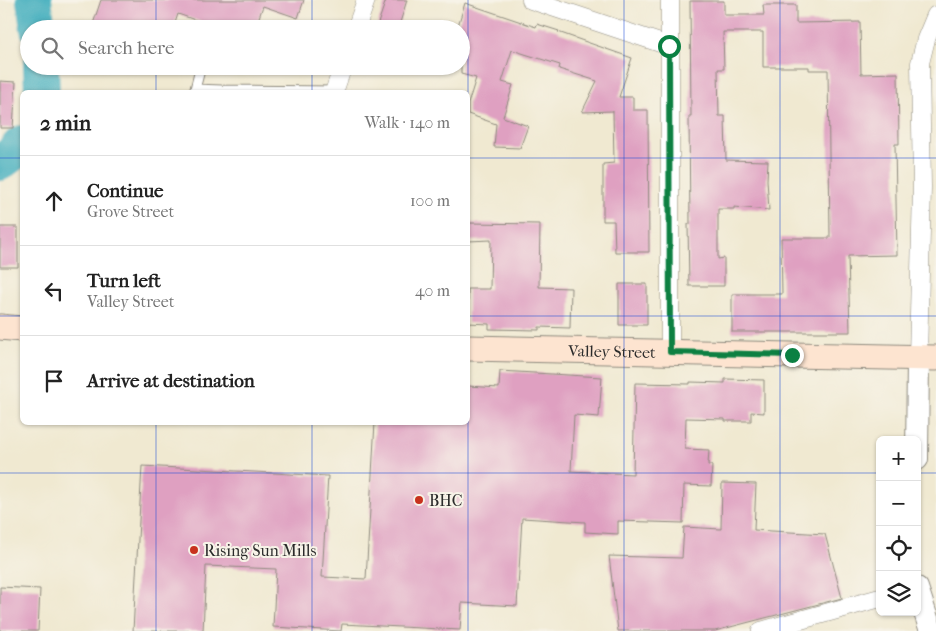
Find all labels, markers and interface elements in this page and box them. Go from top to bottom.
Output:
search box [20,20,470,75]
icon: search [38,34,66,62]
route start [658,35,681,58]
text: Search here [78,37,174,59]
text: 2 min [40,111,91,135]
text: Walk · 140 m [365,113,450,132]
text: Continue [87,180,163,202]
icon: ahead [40,187,68,215]
text: 100 m [410,191,450,210]
text: Grove Street [87,202,174,221]
text: Turn left [87,270,161,292]
icon: left [40,277,68,305]
text: 40 m [415,281,450,300]
text: Valley Street [87,292,174,311]
street label: Valley Street [567,341,656,362]
route end [781,344,804,367]
icon: arrive [40,367,68,395]
text: Arrive at destination [87,370,255,392]
map controls [876,436,921,616]
button: + [876,436,921,481]
button: − [876,481,921,526]
place label: BHC [429,491,463,510]
marker: BHC [413,494,425,506]
button: locate [876,526,921,571]
place label: Rising Sun Mills [204,541,316,560]
marker: Rising Sun Mills [188,544,200,556]
button: layers [876,571,921,616]

